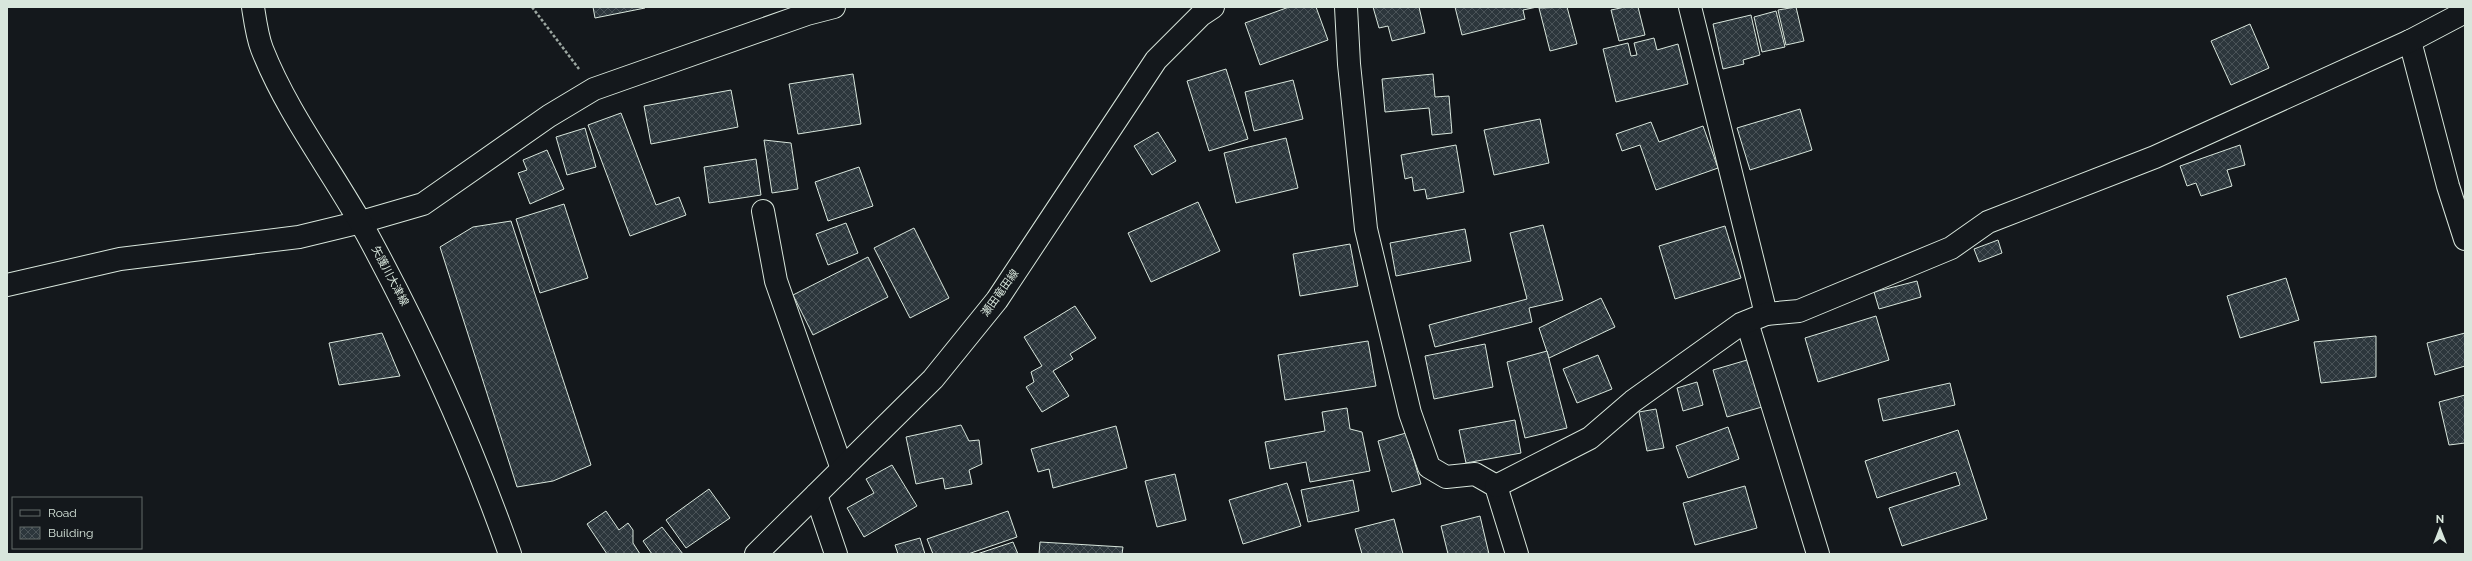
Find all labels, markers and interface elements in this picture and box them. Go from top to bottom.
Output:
street label: 矢護川大津線 [369,244,411,308]
street label: 瀬田竜田線 [979,267,1021,319]
legend [12,497,142,549]
text: Road [48,506,77,520]
north arrow [2420,509,2460,549]
text: N [2436,513,2444,526]
text: Building [48,526,94,540]

